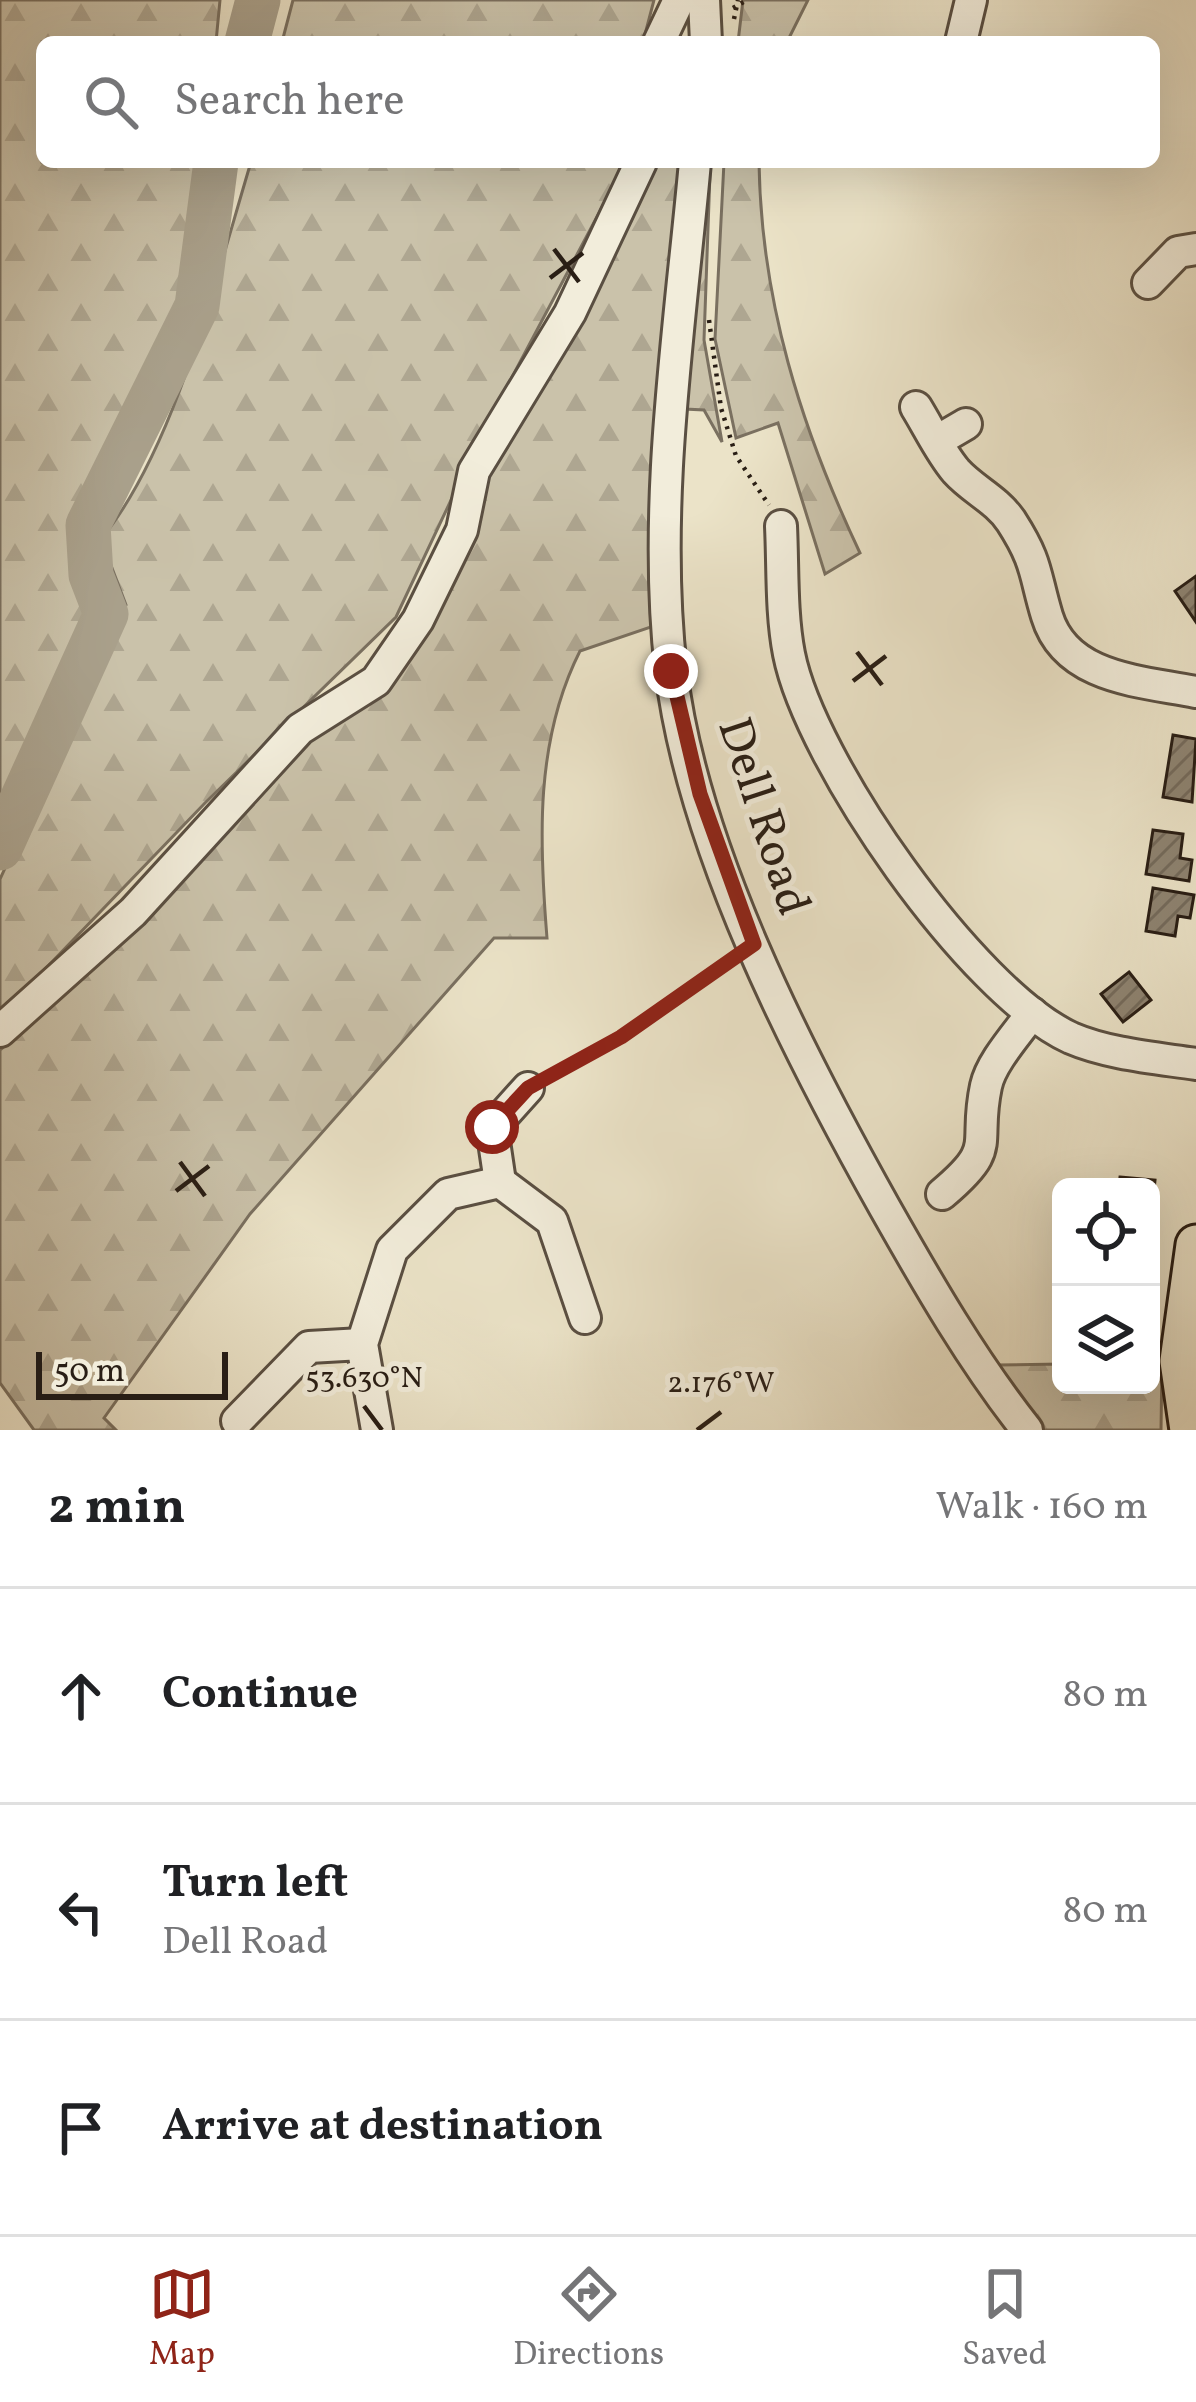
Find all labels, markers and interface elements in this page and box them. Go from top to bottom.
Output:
search box [36,36,1160,168]
icon: search [78,69,144,135]
text: Search here [174,71,405,134]
route end [644,644,698,698]
street label: Dell Road [699,709,825,925]
route start [465,1100,519,1154]
map controls [1052,1178,1160,1394]
button: locate [1052,1178,1160,1286]
button: layers [1052,1286,1160,1394]
scale bar [36,1346,228,1399]
text: 50 m [54,1350,125,1396]
text: 53.630°N [305,1358,423,1400]
text: 2.176°W [667,1363,775,1405]
text: 2 min [48,1473,186,1544]
text: Walk · 160 m [935,1481,1148,1535]
icon: ahead [48,1663,114,1729]
text: Continue [162,1664,358,1727]
text: 80 m [1062,1669,1148,1723]
text: Turn left [162,1853,348,1916]
icon: left [48,1879,114,1945]
text: 80 m [1062,1885,1148,1939]
text: Dell Road [162,1916,328,1970]
icon: arrive [48,2095,114,2161]
text: Arrive at destination [162,2096,603,2159]
tab: Map [149,2261,215,2379]
tab: Directions [513,2261,664,2379]
tab: Saved [962,2261,1047,2379]

